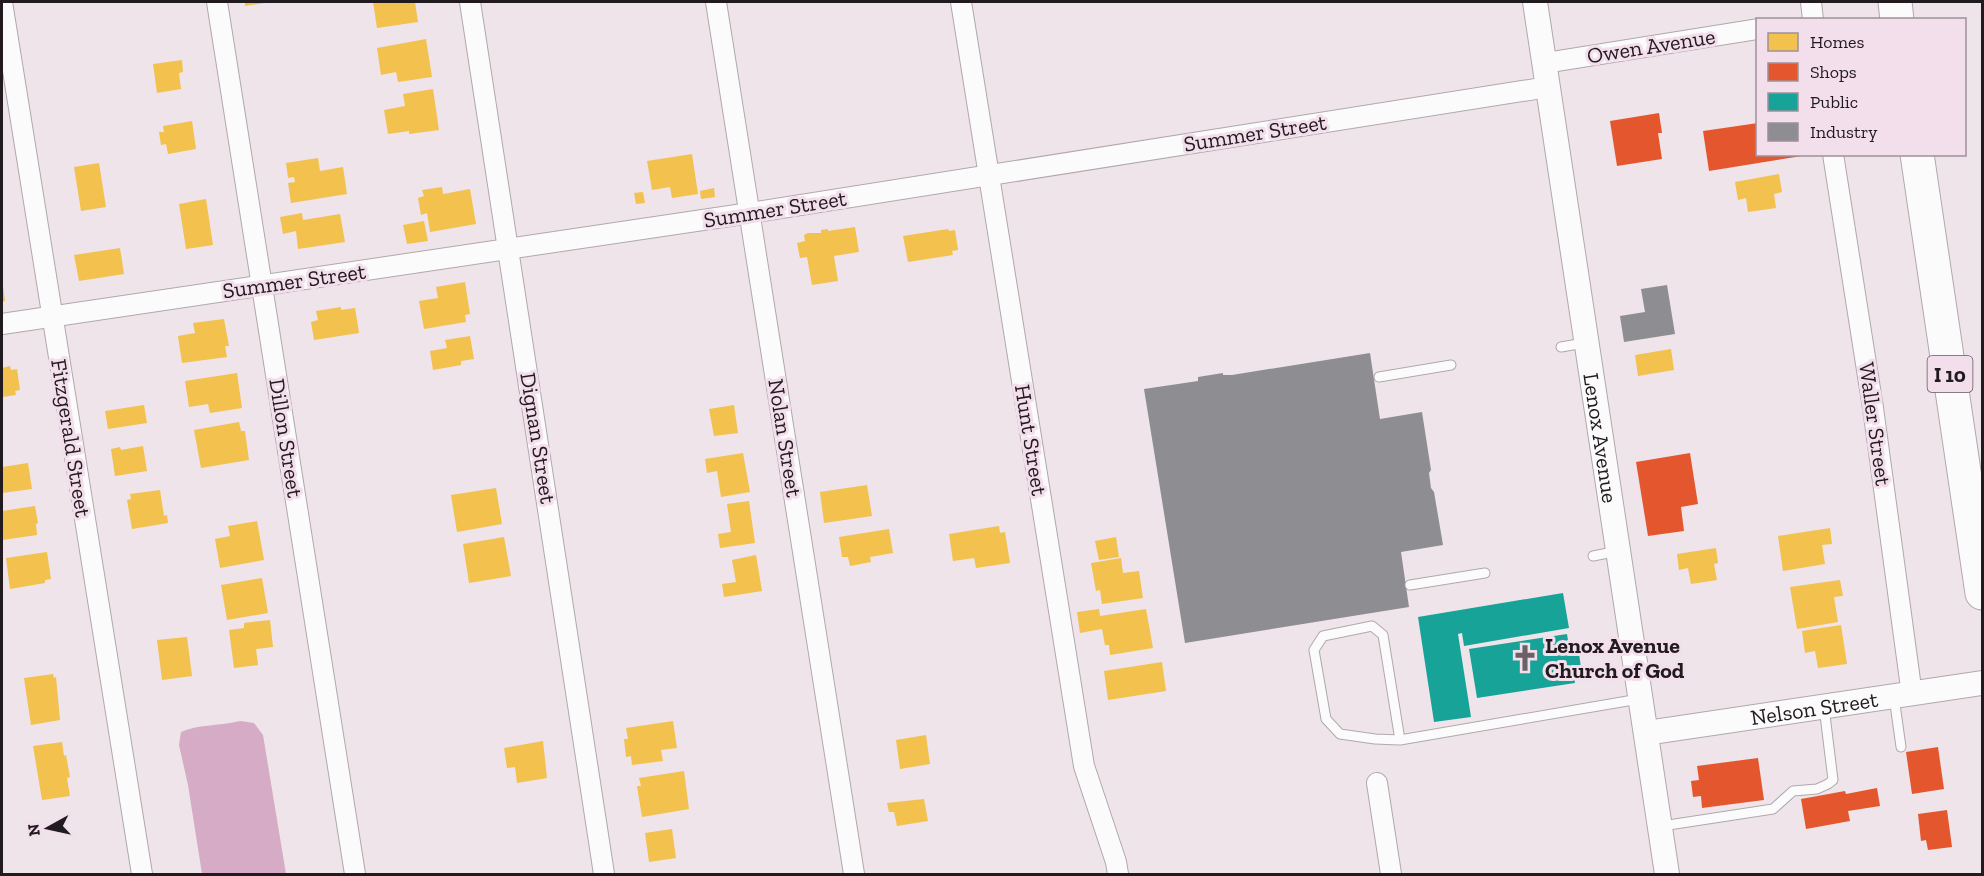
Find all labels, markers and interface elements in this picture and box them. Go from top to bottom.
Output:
legend [1756,18,1966,156]
street label: Owen Avenue [1585,23,1717,69]
text: Homes [1810,31,1864,53]
text: Shops [1810,61,1857,83]
text: Public [1810,91,1858,113]
street label: Summer Street [1182,108,1329,158]
text: Industry [1810,121,1878,143]
street label: Summer Street [702,184,849,234]
street label: Summer Street [221,257,368,304]
road number: I 10 [1928,356,1972,392]
street label: Fitzgerald Street [45,357,97,520]
street label: Waller Street [1853,361,1897,488]
street label: Dignan Street [514,370,562,506]
street label: Lenox Avenue [1578,371,1624,505]
street label: Dillon Street [263,377,309,500]
street label: Nolan Street [762,377,808,500]
street label: Hunt Street [1009,382,1053,498]
place label: Lenox Avenue Church of God [1545,632,1685,684]
church icon: Lenox Avenue Church of God [1510,643,1540,673]
street label: Nelson Street [1749,685,1881,731]
north arrow [18,798,78,858]
text: N [23,823,44,837]

